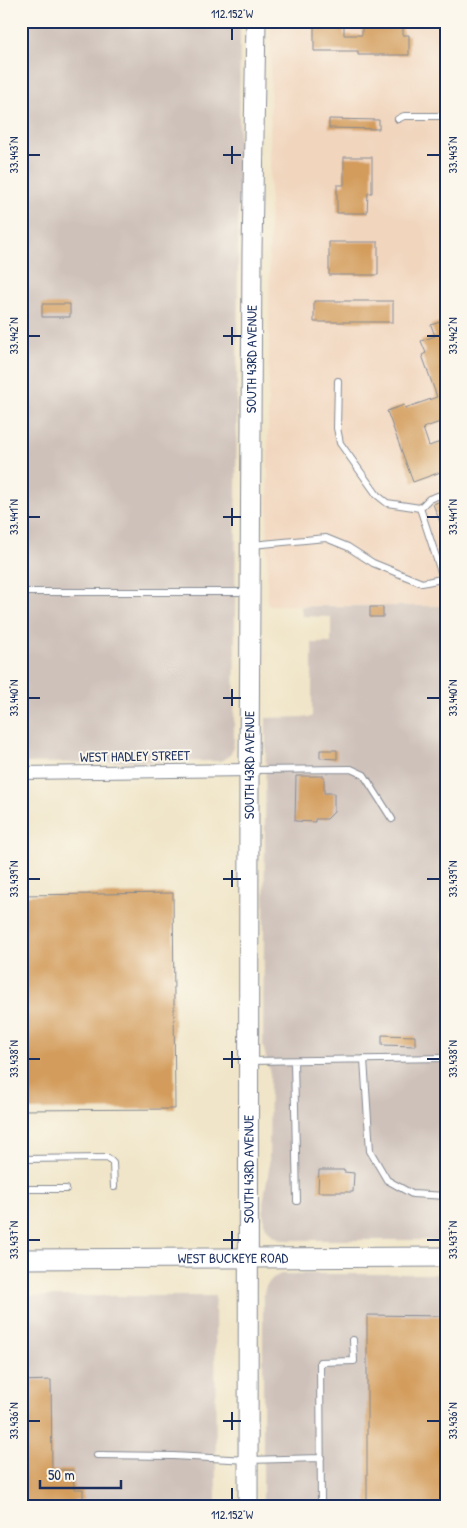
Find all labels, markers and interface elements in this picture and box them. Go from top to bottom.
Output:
text: 112.152°W [211,5,254,22]
text: 33.443°N [5,137,22,173]
text: 33.443°N [444,137,461,173]
street label: SOUTH 43RD AVENUE [241,305,261,413]
text: 33.442°N [5,317,22,355]
text: 33.442°N [444,317,461,355]
text: 33.441°N [5,499,22,535]
text: 33.441°N [444,499,461,535]
text: 33.440°N [5,680,22,716]
text: 33.440°N [444,680,461,716]
street label: SOUTH 43RD AVENUE [239,711,258,819]
street label: WEST HADLEY STREET [80,745,191,766]
text: 33.439°N [5,861,22,897]
text: 33.439°N [444,861,461,897]
text: 33.438°N [5,1040,22,1078]
text: 33.438°N [444,1040,461,1078]
street label: SOUTH 43RD AVENUE [238,1115,258,1223]
text: 33.437°N [5,1221,22,1259]
text: 33.437°N [444,1221,461,1259]
street label: WEST BUCKEYE ROAD [178,1248,289,1267]
text: 33.436°N [5,1402,22,1440]
text: 33.436°N [444,1402,461,1440]
scale bar [40,1458,121,1490]
text: 50 m [48,1464,75,1485]
text: 112.152°W [211,1506,254,1523]

